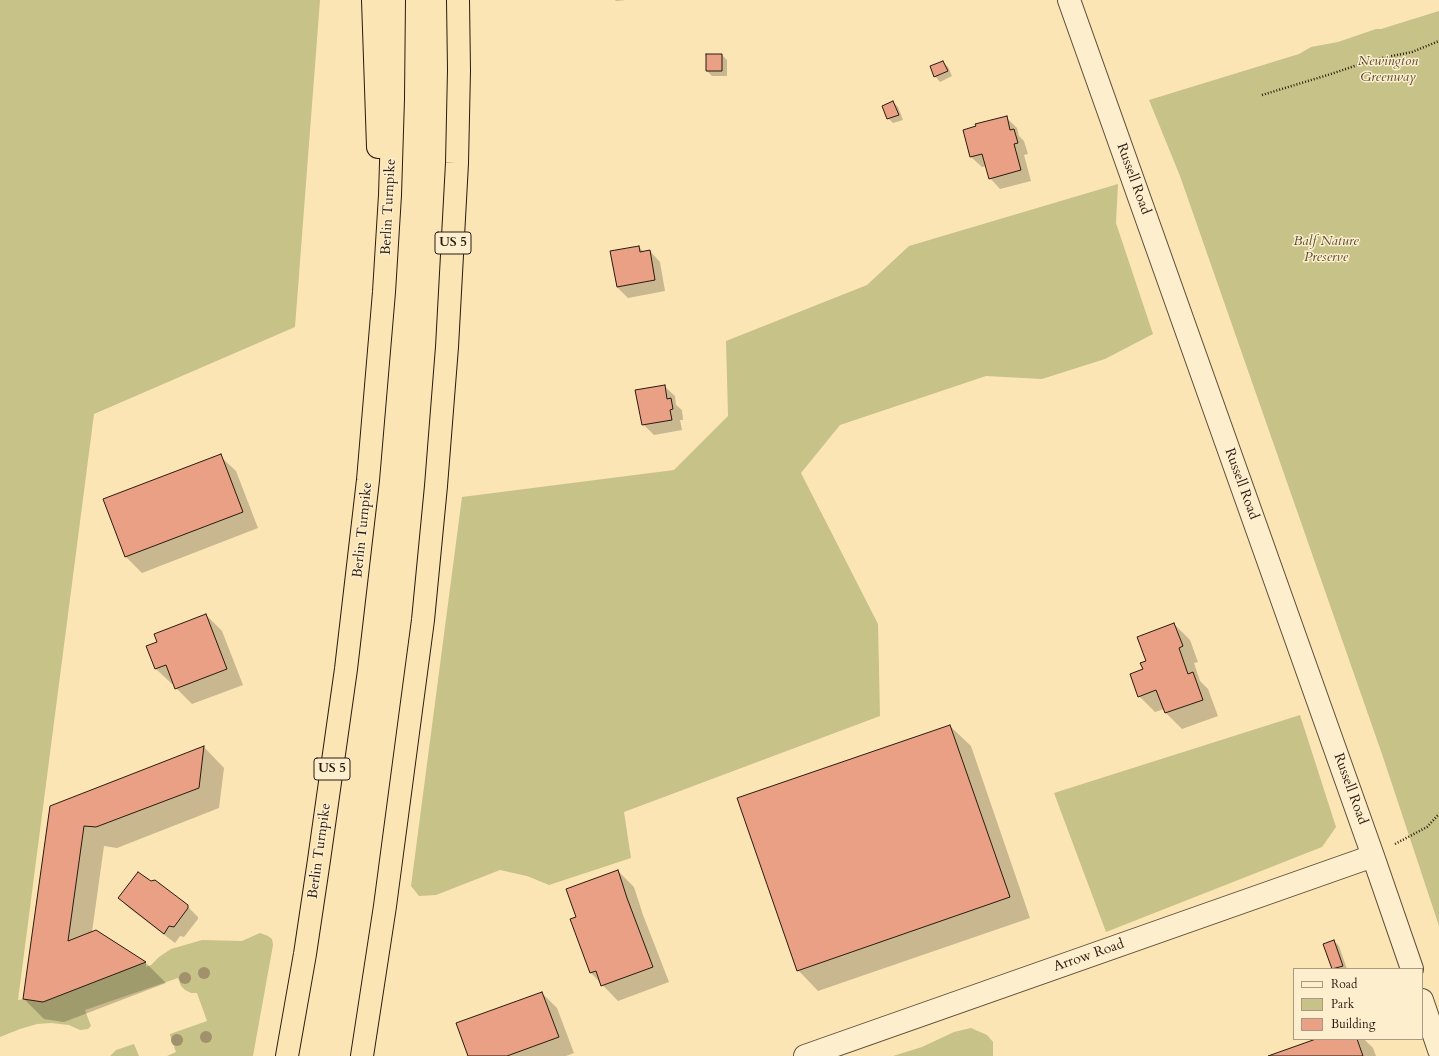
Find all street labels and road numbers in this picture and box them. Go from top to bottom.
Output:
street label: Russell Road [1112,141,1154,217]
street label: Berlin Turnpike [378,158,400,256]
road number: US 5 [435,232,471,254]
street label: Russell Road [1220,446,1262,522]
street label: Berlin Turnpike [350,481,376,579]
street label: Russell Road [1329,751,1371,827]
road number: US 5 [314,758,350,780]
street label: Berlin Turnpike [305,802,335,900]
street label: Arrow Road [1052,936,1126,976]

